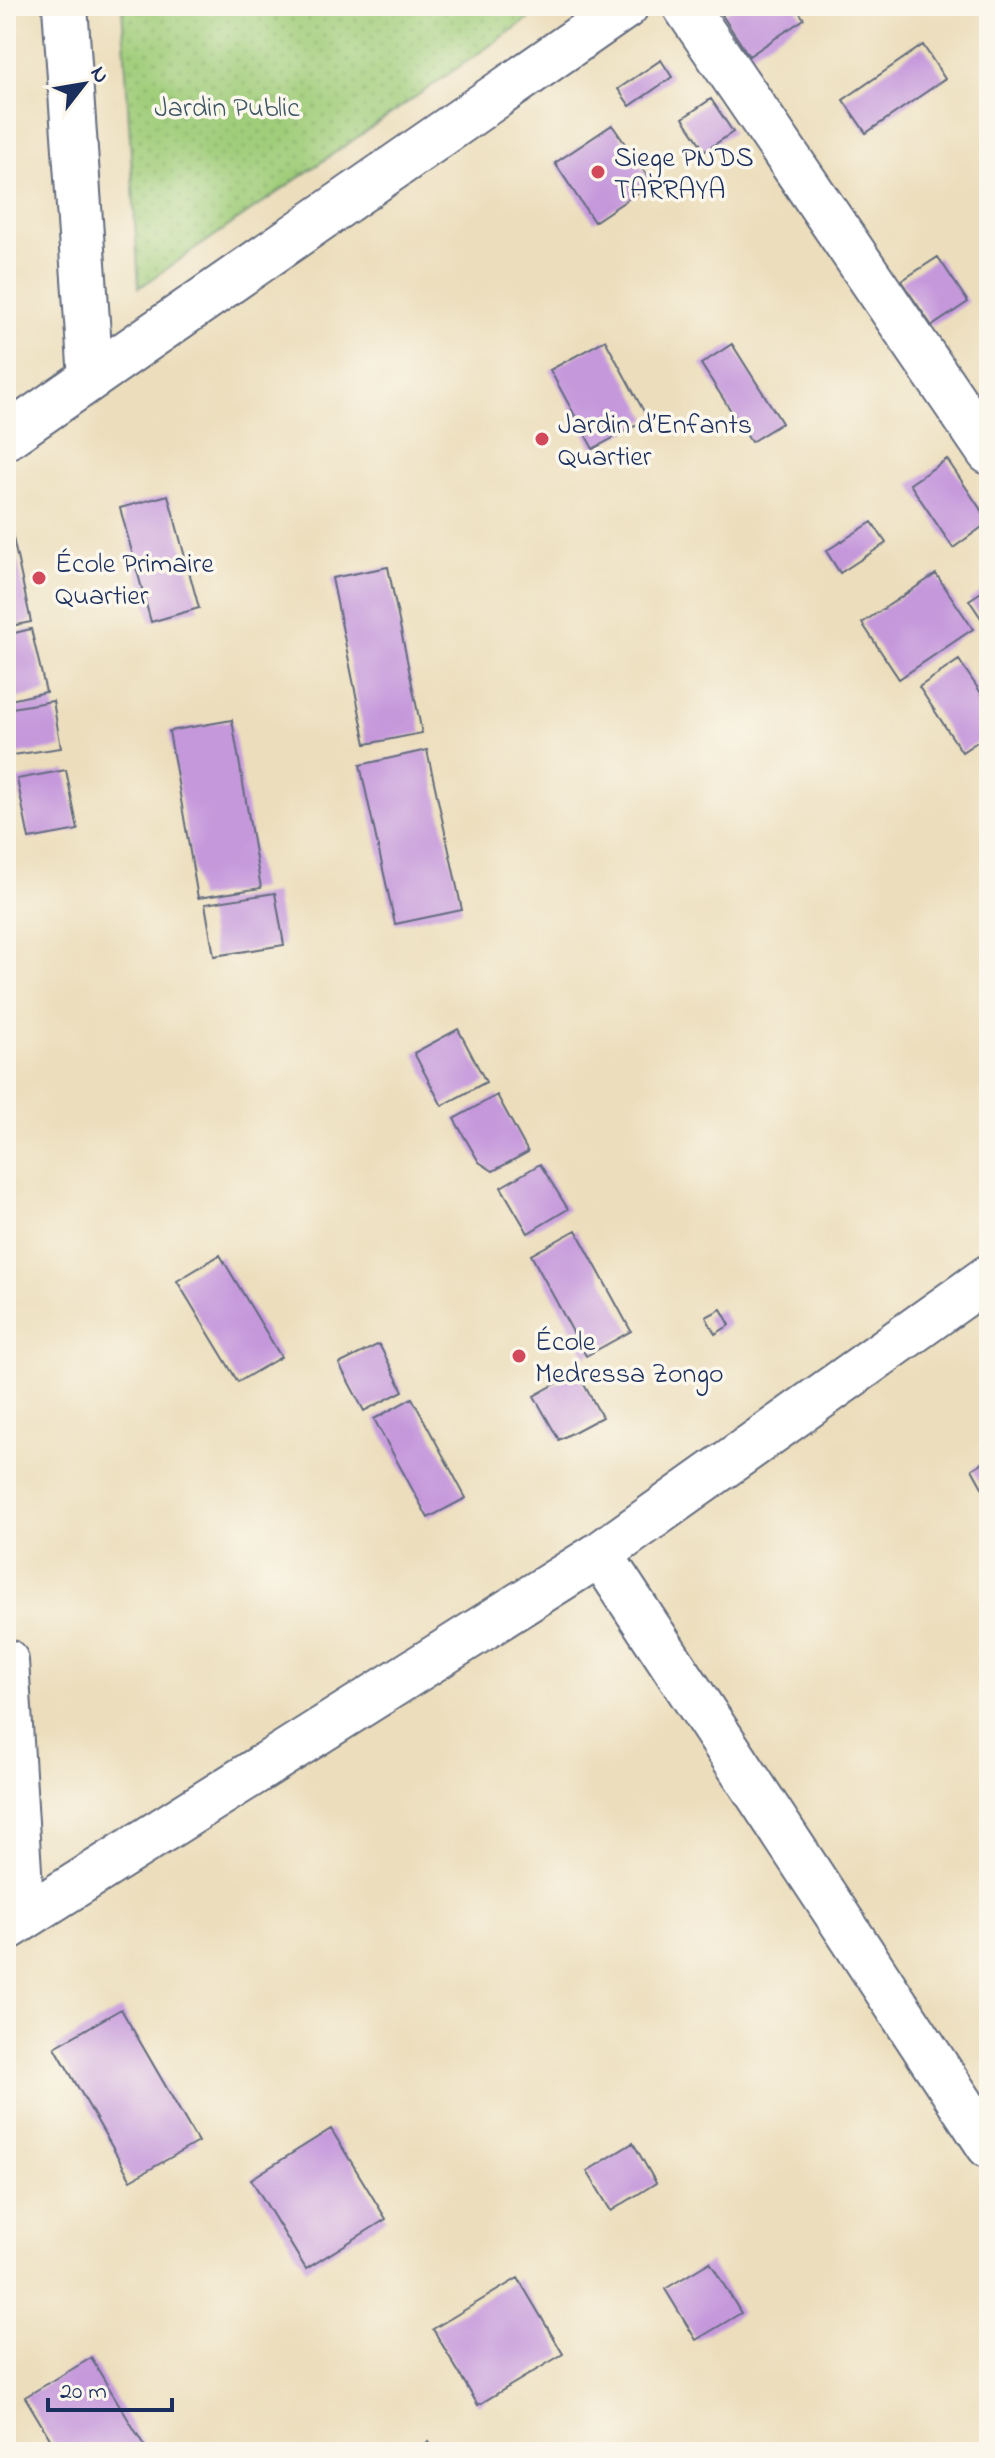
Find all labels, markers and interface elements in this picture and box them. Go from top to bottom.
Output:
north arrow [44,44,124,124]
text: N [81,61,116,90]
park label: Jardin Public [154,89,300,130]
place label: Siege PNDS TARRAYA [614,139,754,212]
marker: Siege PNDS TARRAYA [589,163,607,181]
place label: Jardin d’Enfants Quartier [558,406,752,479]
marker: Jardin d’Enfants Quartier [533,430,551,448]
place label: École Primaire Quartier [55,545,214,618]
marker: École Primaire Quartier [30,569,48,587]
place label: École Medressa Zongo [535,1323,724,1396]
marker: École Medressa Zongo [510,1347,528,1365]
scale bar [48,2362,172,2412]
text: 20 m [60,2375,107,2410]

